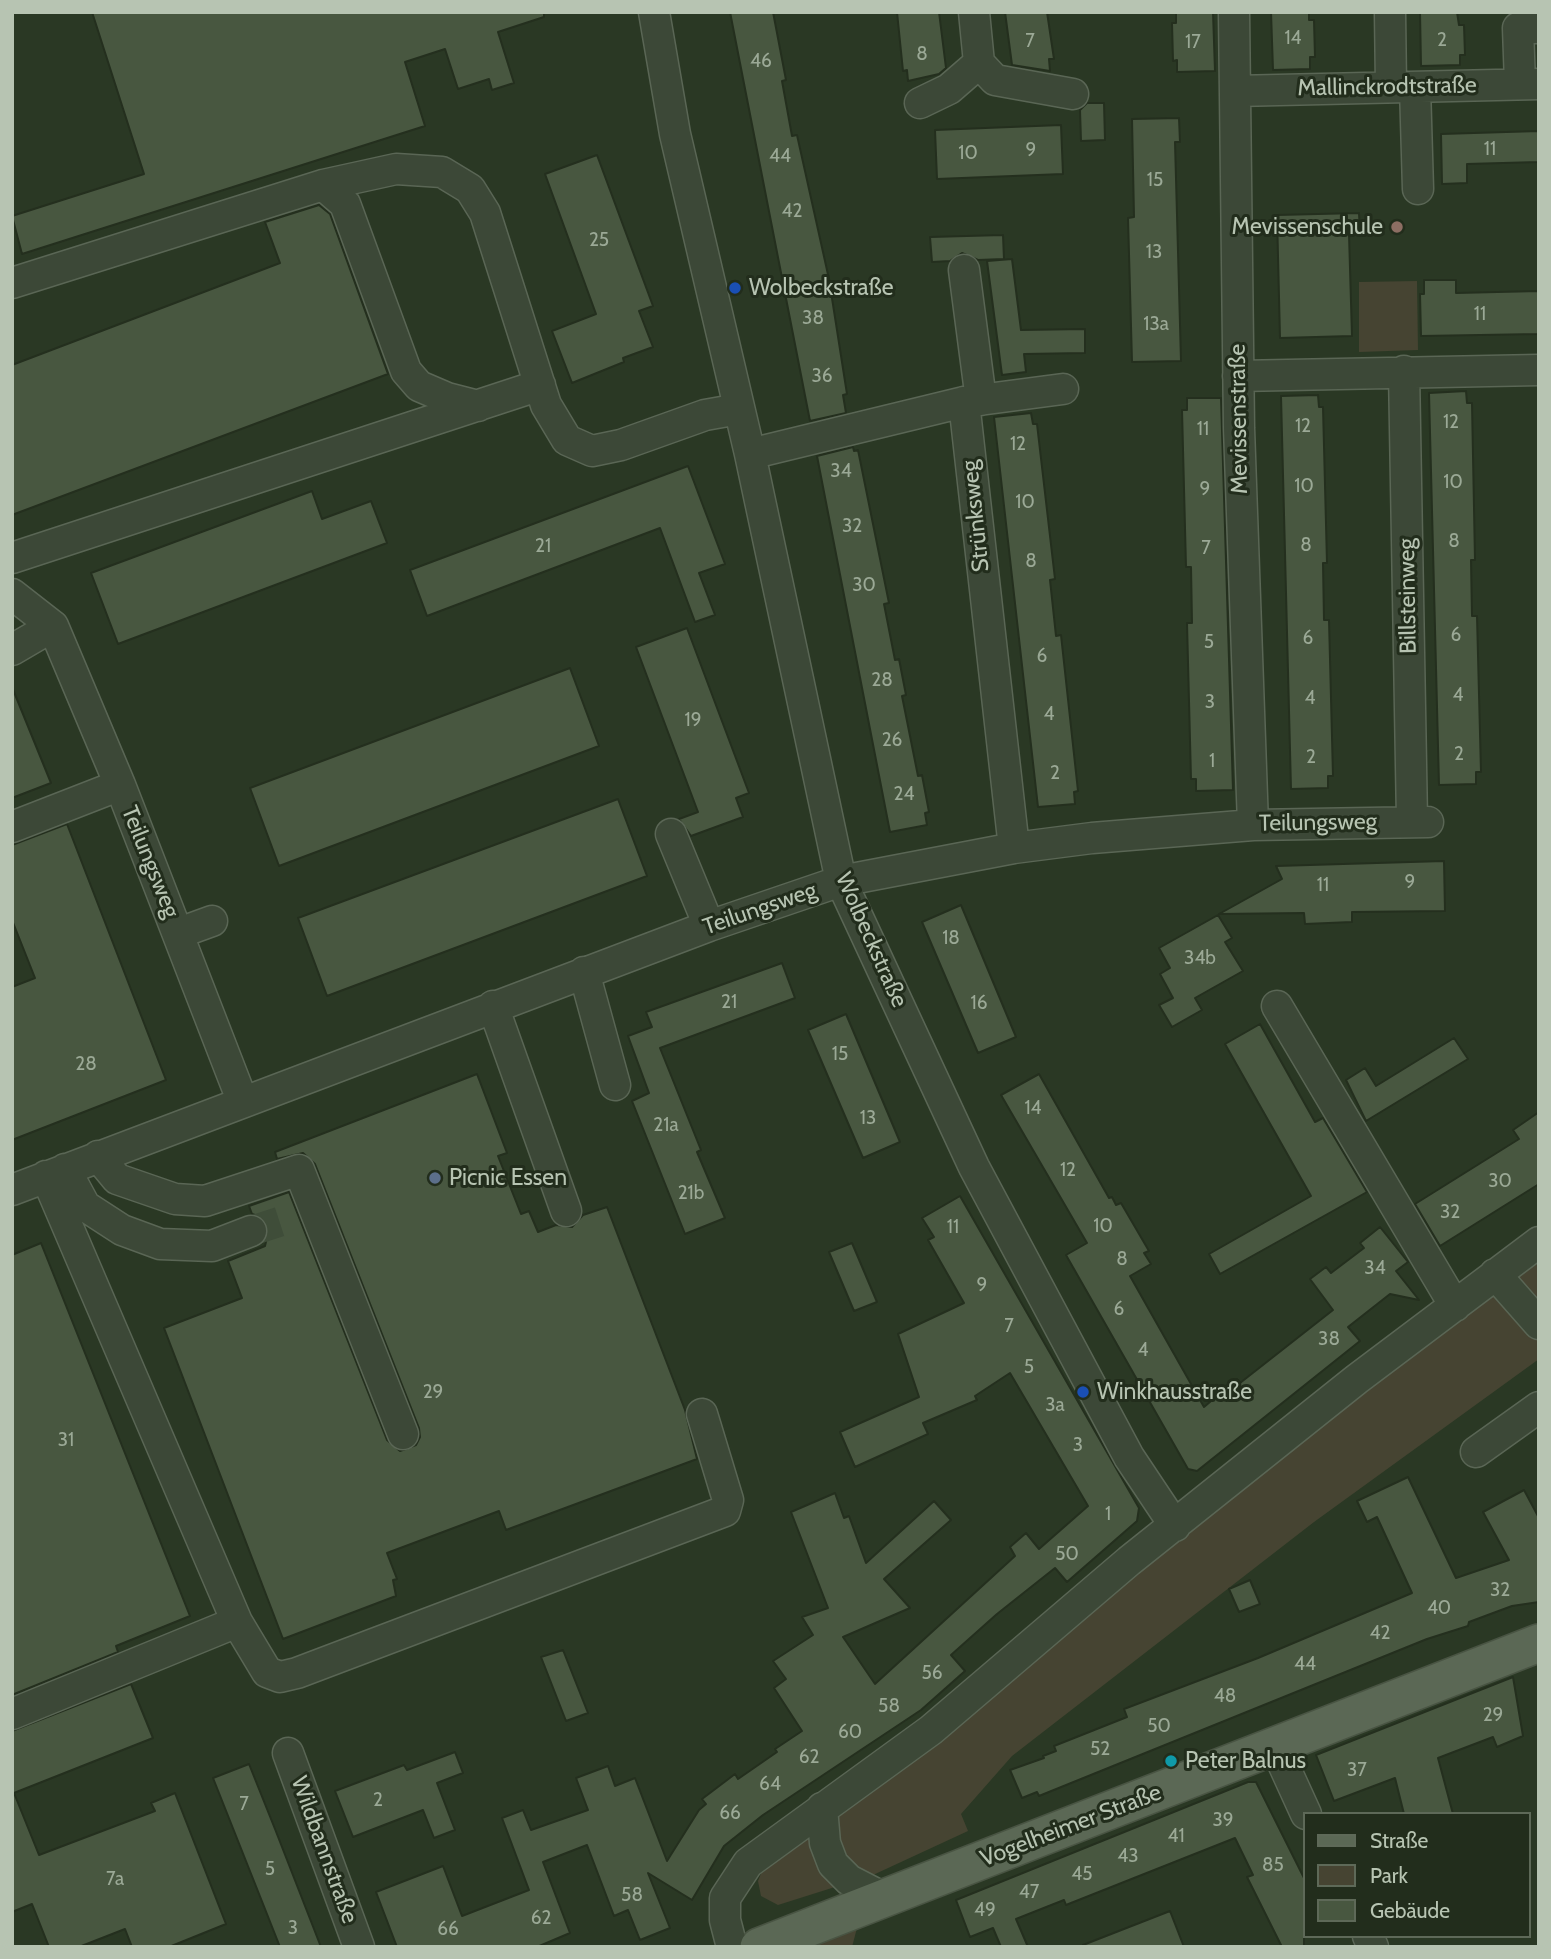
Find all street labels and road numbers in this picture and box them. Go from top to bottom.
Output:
street label: Mallinckrodtstraße [1297,72,1477,102]
street label: Mevissenstraße [1224,344,1254,494]
street label: Strünksweg [956,459,996,573]
street label: Billsteinweg [1393,538,1423,654]
street label: Teilungsweg [115,802,185,922]
street label: Teilungsweg [1259,808,1377,838]
street label: Wolbeckstraße [829,868,913,1012]
street label: Teilungsweg [700,877,820,941]
street label: Wildbannstraße [285,1773,363,1927]
street label: Vogelheimer Straße [977,1779,1165,1873]

